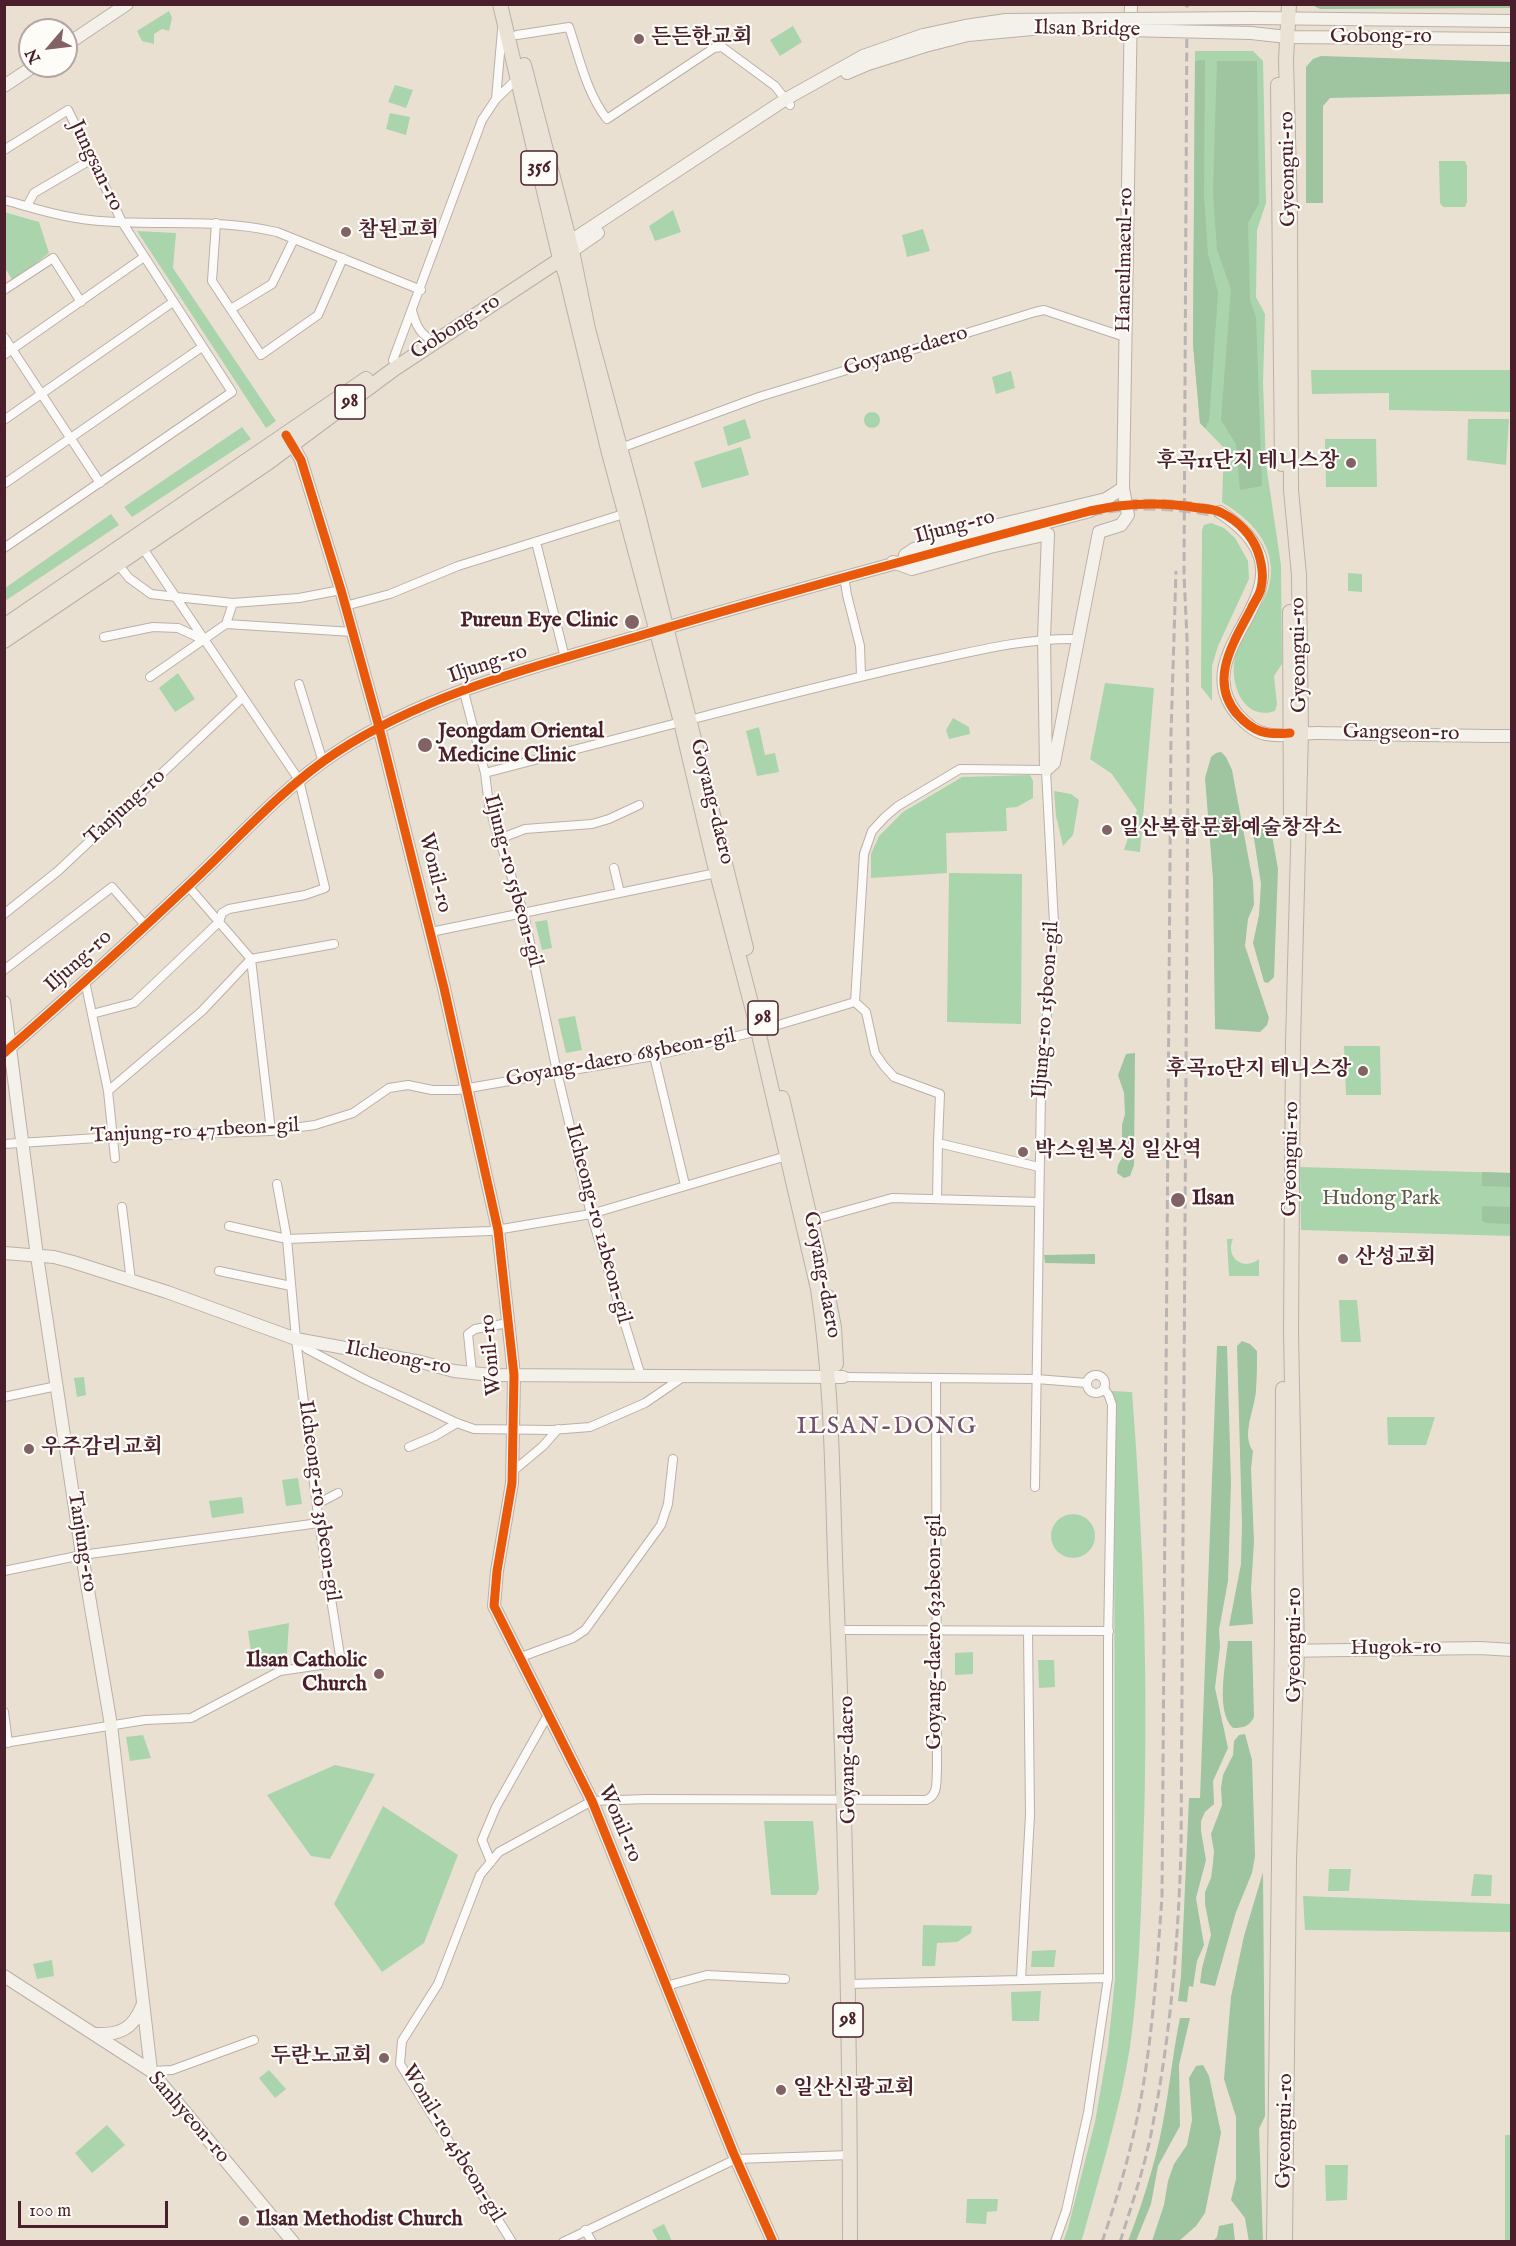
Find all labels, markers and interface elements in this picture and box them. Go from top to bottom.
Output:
street label: Ilsan Bridge [1034,16,1140,44]
north arrow [18,18,78,78]
street label: Gobong-ro [1330,25,1432,51]
place label: 든든한교회 [651,26,752,52]
marker: 든든한교회 [632,32,646,46]
text: N [22,45,46,66]
street label: Gyeongui-ro [1275,111,1303,227]
street label: Jungsan-ro [62,116,128,216]
road number: 356 [521,151,557,185]
street label: Haneulmaeul-ro [1112,187,1140,333]
place label: 참된교회 [358,219,439,245]
marker: 참된교회 [339,225,353,239]
street label: Gobong-ro [406,290,506,366]
street label: Goyang-daero [841,321,971,383]
road number: 98 [335,385,365,419]
place label: 후곡11단지 테니스장 [1156,450,1339,476]
marker: 후곡11단지 테니스장 [1344,456,1358,470]
street label: Iljung-ro [912,505,998,551]
street label: Gyeongui-ro [1286,597,1314,713]
place label: Pureun Eye Clinic [460,609,618,635]
marker: Pureun Eye Clinic [623,613,641,631]
street label: Iljung-ro [445,640,531,690]
place label: Jeongdam Oriental Medicine Clinic [438,720,604,770]
street label: Gangseon-ro [1342,720,1460,748]
marker: Jeongdam Oriental Medicine Clinic [416,736,434,754]
street label: Goyang-daero [683,737,739,867]
street label: Tanjung-ro [80,764,172,852]
street label: Iljung-ro 55beon-gil [477,792,547,970]
place label: 일산복합문화예술창작소 [1119,817,1342,843]
marker: 일산복합문화예술창작소 [1100,823,1114,837]
street label: Wonil-ro [412,830,456,916]
street label: Iljung-ro 15beon-gil [1028,920,1066,1100]
street label: Iljung-ro [40,925,118,999]
road number: 98 [748,1001,778,1035]
street label: Goyang-daero 685beon-gil [504,1024,738,1094]
place label: 후곡10단지 테니스장 [1166,1058,1351,1084]
marker: 후곡10단지 테니스장 [1356,1064,1370,1078]
street label: Gyeongui-ro [1278,1101,1306,1217]
street label: Tanjung-ro 471beon-gil [90,1114,300,1150]
street label: Ilcheong-ro 12beon-gil [558,1122,636,1326]
place label: 박스원복싱 일산역 [1035,1139,1202,1165]
marker: 박스원복싱 일산역 [1016,1145,1030,1159]
place label: Ilsan [1192,1187,1234,1213]
park label: Hudong Park [1322,1187,1440,1213]
marker: Ilsan [1169,1191,1187,1209]
street label: Goyang-daero [796,1210,846,1340]
place label: 산성교회 [1355,1246,1436,1272]
marker: 산성교회 [1336,1252,1350,1266]
street label: Wonil-ro [476,1313,508,1397]
street label: Ilcheong-ro [343,1336,453,1382]
street label: Ilcheong-ro 35beon-gil [291,1399,345,1603]
district label: ILSAN-DONG [796,1414,978,1442]
place label: 우주감리교회 [41,1436,163,1462]
marker: 우주감리교회 [22,1442,36,1456]
street label: Tanjung-ro [61,1490,101,1594]
street label: Goyang-daero 632beon-gil [923,1514,949,1750]
street label: Gyeongui-ro [1283,1587,1309,1703]
street label: Hugok-ro [1350,1636,1442,1662]
place label: Ilsan Catholic Church [246,1649,367,1699]
marker: Ilsan Catholic Church [372,1667,386,1681]
street label: Goyang-daero [835,1696,863,1824]
street label: Wonil-ro [591,1782,647,1866]
road number: 98 [833,2003,863,2037]
place label: 두란노교회 [271,2045,372,2071]
marker: 두란노교회 [377,2051,391,2065]
street label: Wonil-ro 45beon-gil [395,2060,509,2228]
street label: Sanhyeon-ro [141,2067,235,2169]
street label: Gyeongui-ro [1272,2073,1300,2189]
place label: 일산신광교회 [793,2077,915,2103]
marker: 일산신광교회 [774,2083,788,2097]
scale bar [21,2189,171,2227]
text: 100 m [29,2200,71,2223]
place label: Ilsan Methodist Church [256,2208,463,2234]
marker: Ilsan Methodist Church [237,2214,251,2228]

